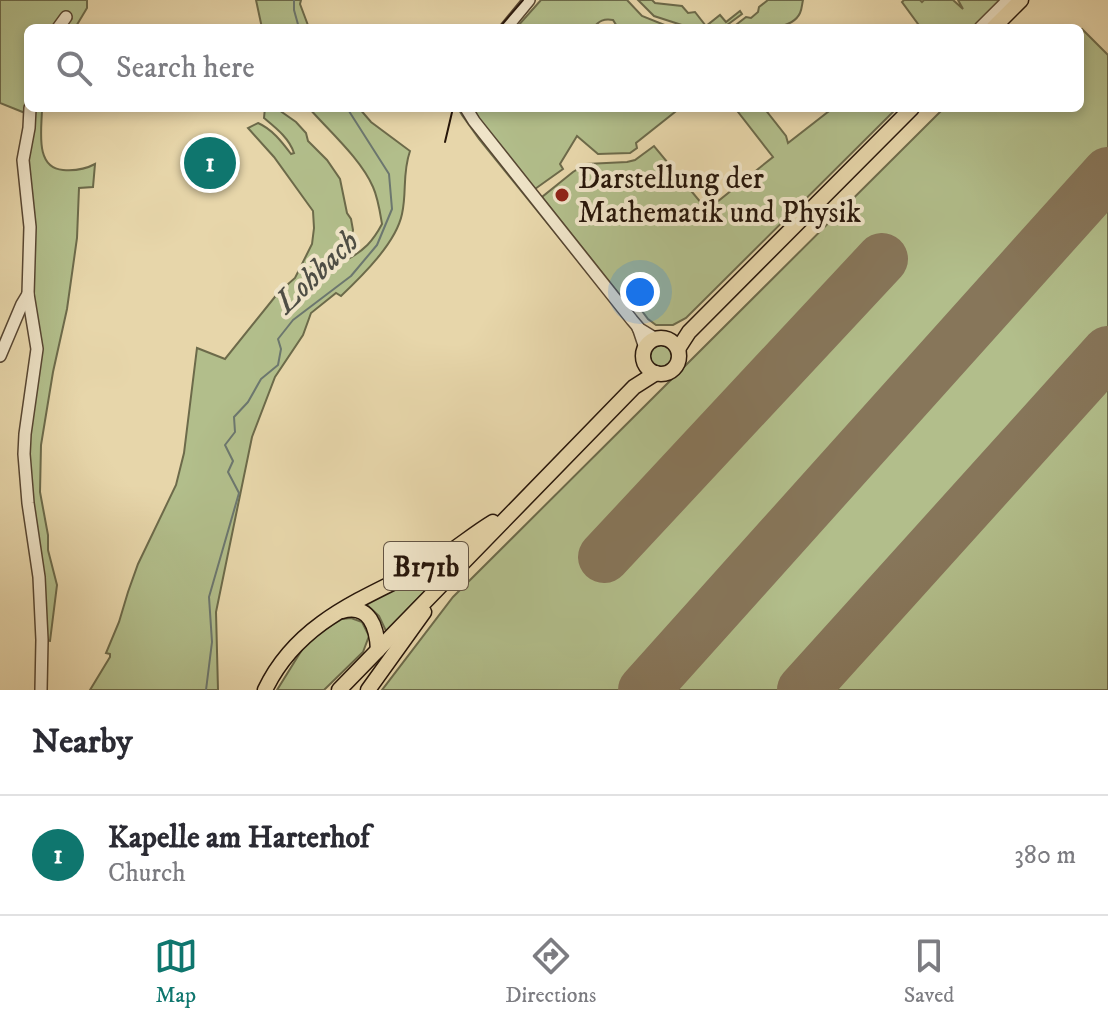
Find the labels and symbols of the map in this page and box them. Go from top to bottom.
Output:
pin: 1 [184,133,236,193]
place label: Darstellung der Mathematik und Physik [578,161,861,232]
marker: Darstellung der Mathematik und Physik [553,186,571,204]
water label: Lohbach [265,222,368,324]
your location [620,272,660,312]
road number: B171b [384,542,468,590]

